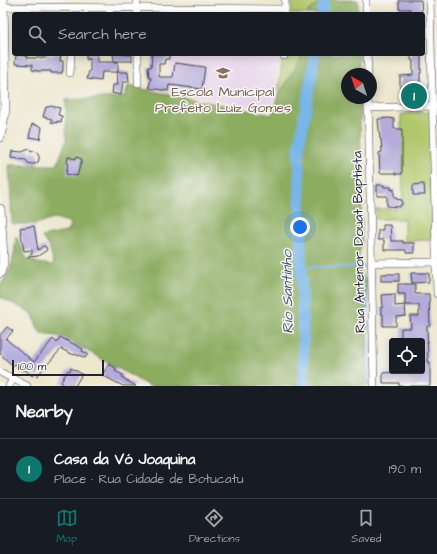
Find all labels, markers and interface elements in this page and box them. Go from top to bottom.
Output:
search box [12,12,425,56]
icon: search [26,23,48,45]
text: Search here [58,24,147,45]
school or university icon: Escola Municipal Prefeito Luiz Gomes [215,65,231,81]
north arrow [341,68,377,104]
pin: 1 [401,81,427,111]
place label: Escola Municipal Prefeito Luiz Gomes [155,82,291,118]
street label: Rua Antenor Douat Baptista [347,151,371,333]
your location [290,217,310,237]
water label: Rio Santinho [276,248,299,334]
map controls [389,338,425,374]
button: locate [389,338,425,374]
scale bar [12,358,104,377]
text: 100 m [18,359,46,374]
text: Nearby [16,400,73,424]
text: Casa da Vó Joaquina [54,449,195,470]
text: 1 [28,460,30,478]
text: 190 m [388,460,421,478]
text: Place · Rua Cidade de Botucatu [54,470,244,488]
tab: Map [56,507,78,546]
tab: Directions [189,507,240,546]
tab: Saved [351,507,381,546]

